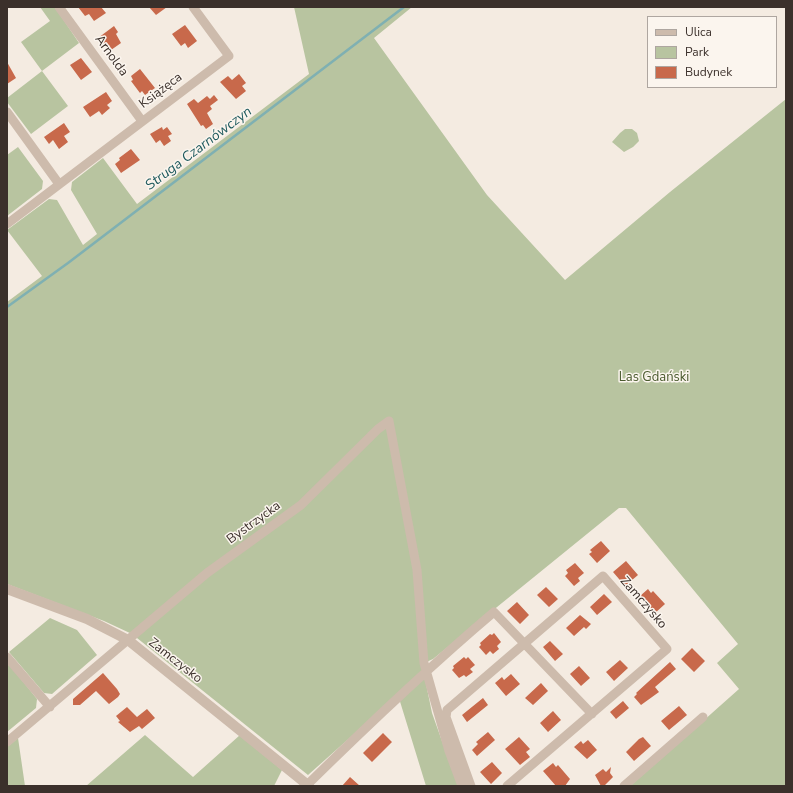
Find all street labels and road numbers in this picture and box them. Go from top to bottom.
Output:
street label: Arnolda [91,32,131,80]
street label: Książęca [136,70,186,112]
street label: Bystrzycka [224,498,284,548]
street label: Zamczysko [616,574,670,632]
street label: Zamczysko [145,635,205,687]

